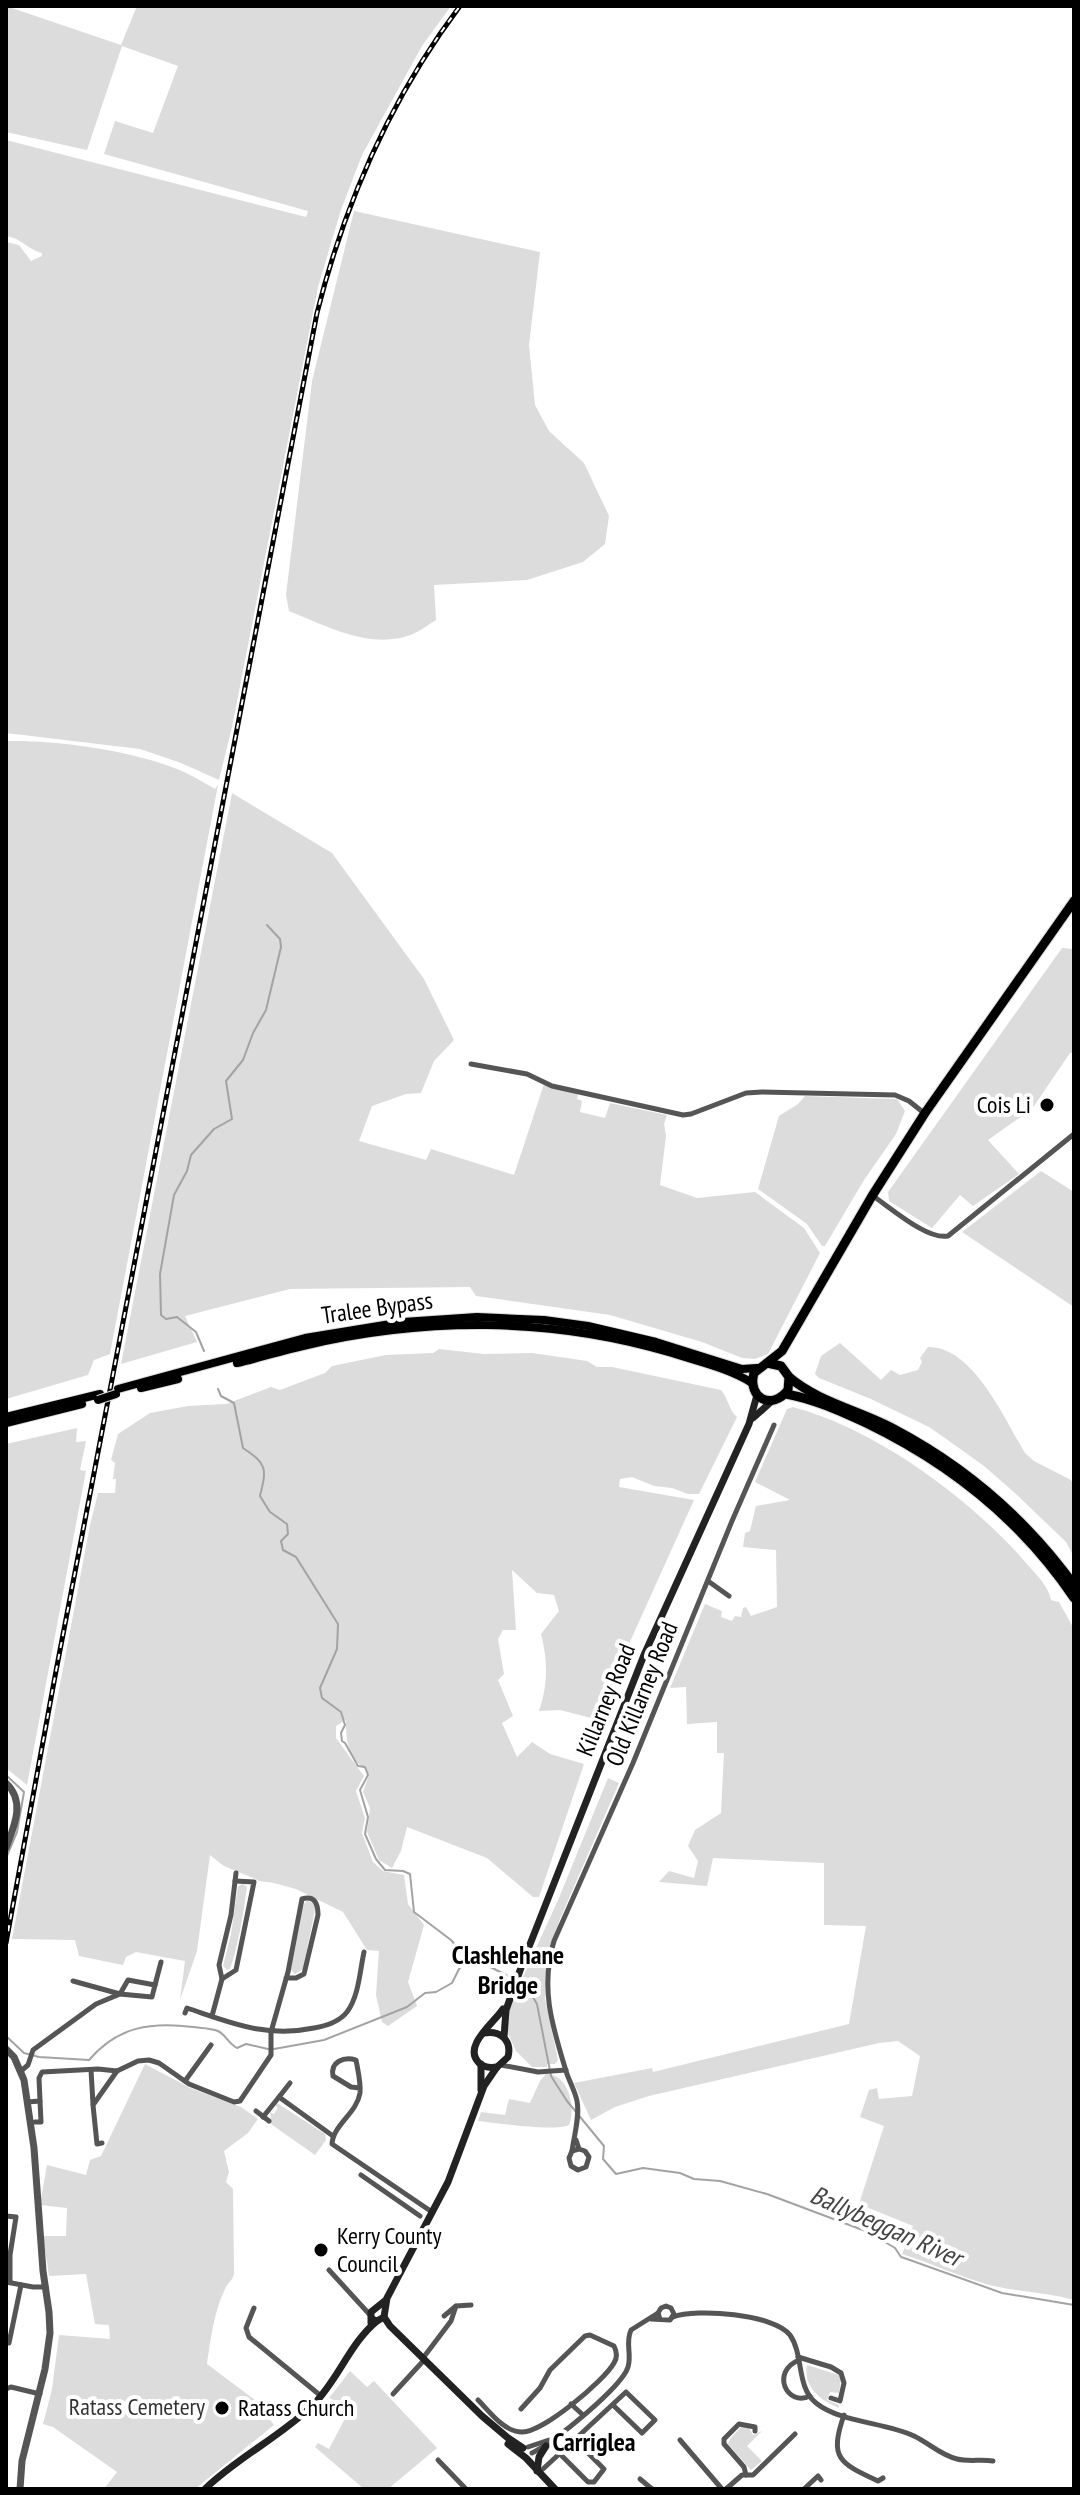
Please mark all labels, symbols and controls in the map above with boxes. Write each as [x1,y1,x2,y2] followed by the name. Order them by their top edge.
[977,1089,1031,1120] place label: Cois Li
[1038,1096,1056,1114] marker: Cois Li
[319,1284,434,1331] street label: Tralee Bypass
[600,1617,684,1771] street label: Old Killarney Road
[570,1639,642,1761] street label: Killarney Road
[452,1938,564,2001] district label: Clashlehane Bridge
[805,2177,971,2275] water label: Ballybeggan River
[337,2220,442,2279] place label: Kerry County Council
[312,2241,330,2259] marker: Kerry County Council
[69,2391,205,2422] park label: Ratass Cemetery
[238,2392,354,2423] place label: Ratass Church
[213,2399,231,2417] marker: Ratass Church
[552,2425,636,2458] district label: Carriglea

